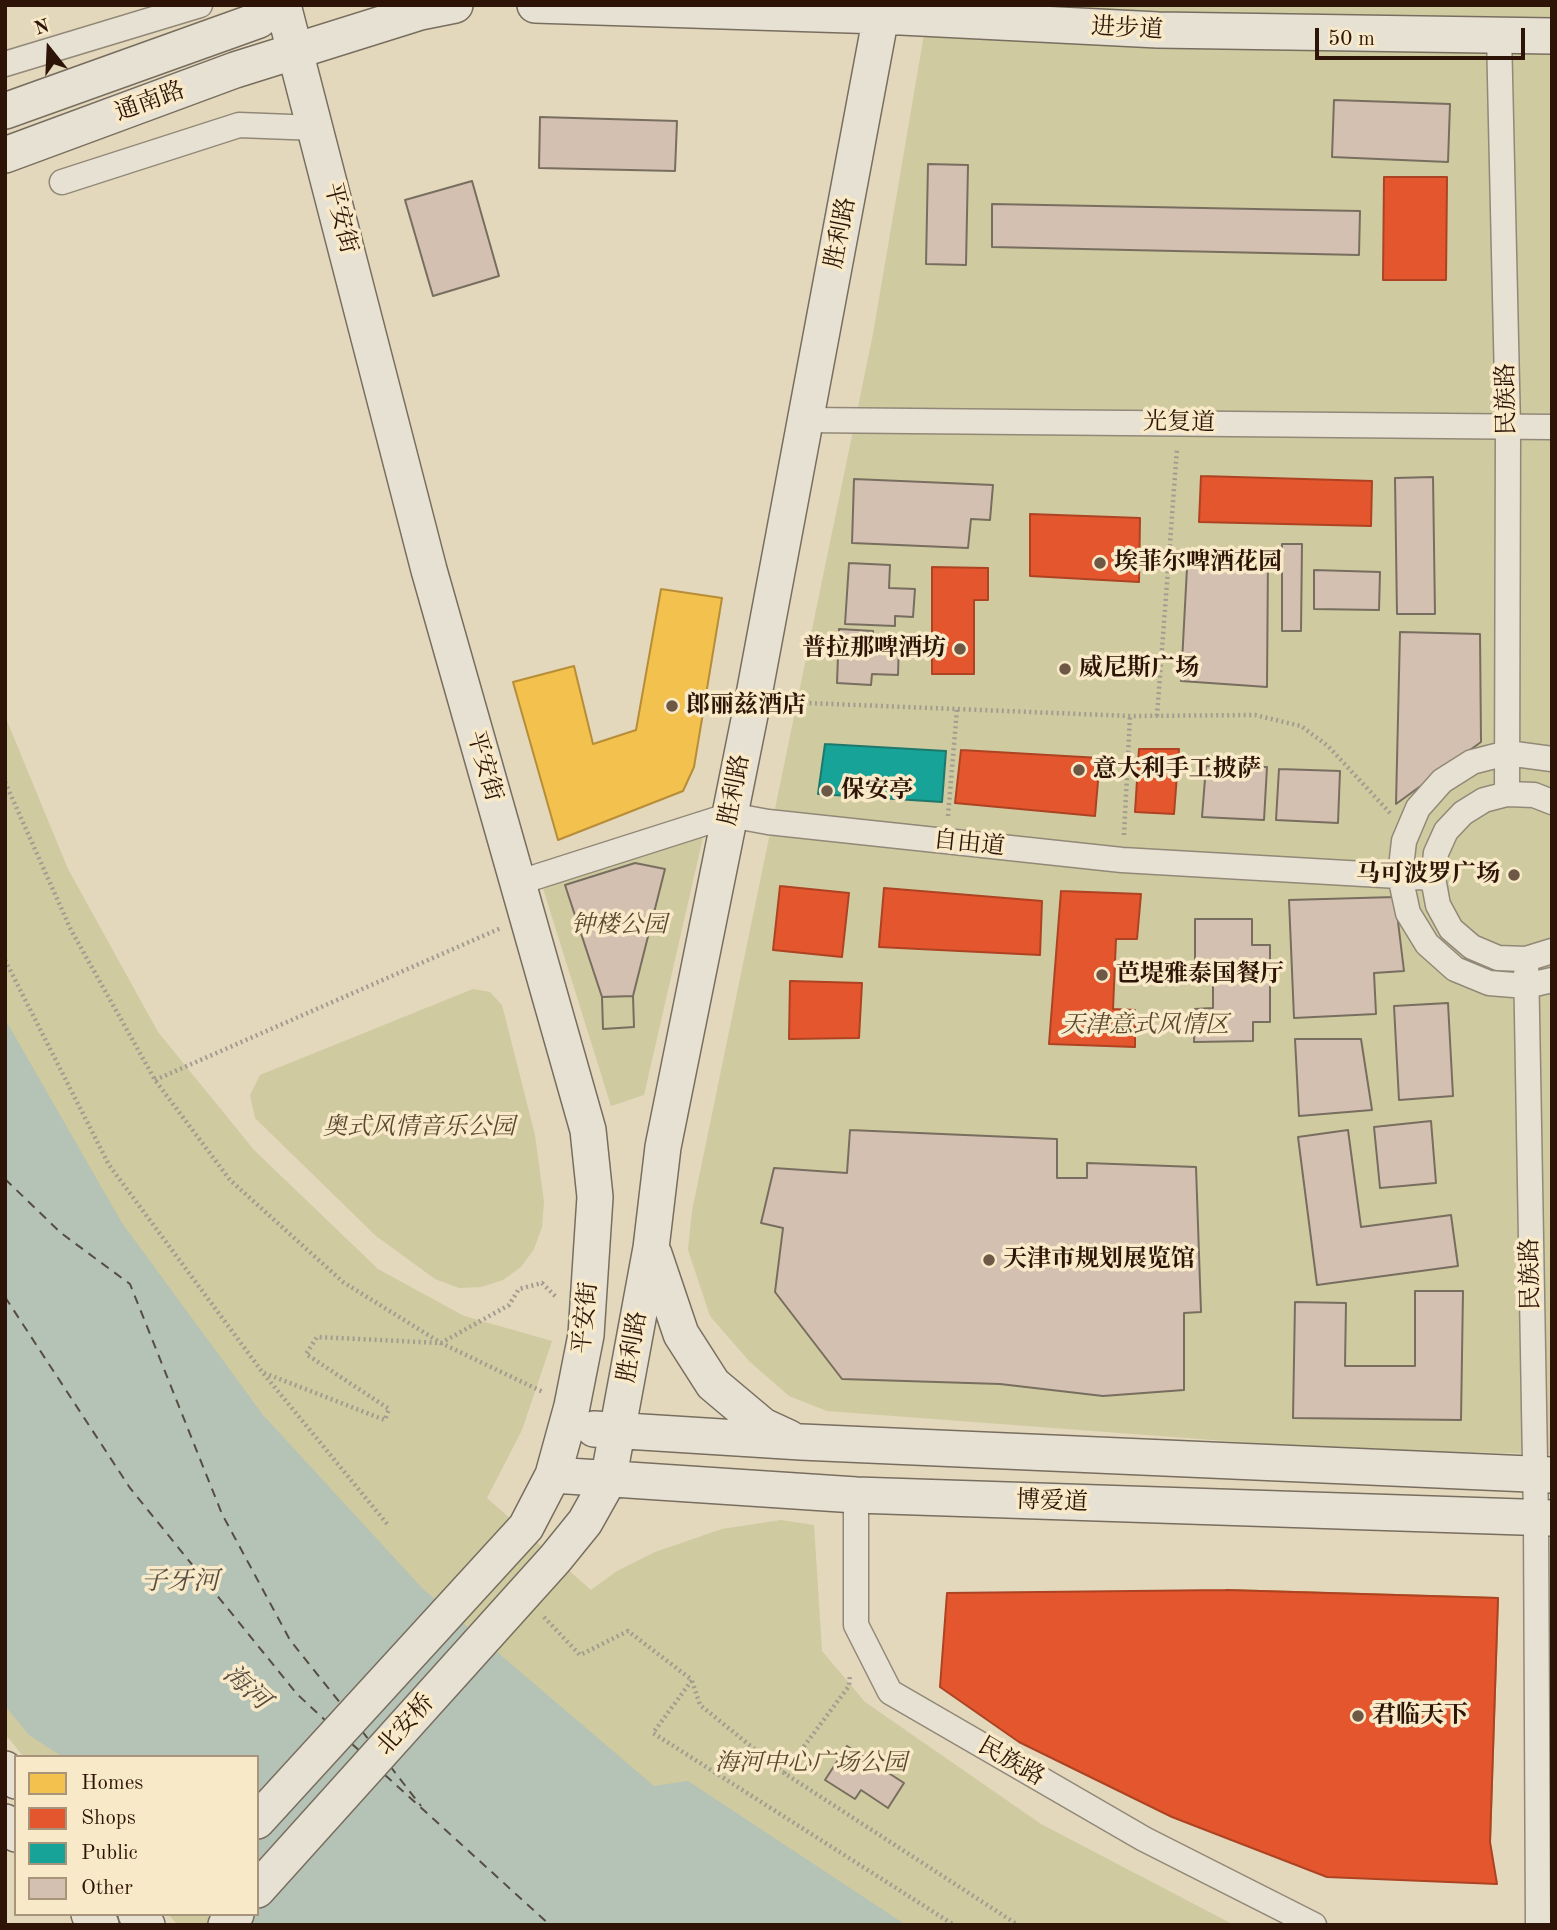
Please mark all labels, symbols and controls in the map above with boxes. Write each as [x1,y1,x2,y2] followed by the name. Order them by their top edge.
[1090,13,1164,45] street label: 进步道
[14,14,84,84] north arrow
[1319,14,1529,58] scale bar
[33,17,52,40] text: N
[1328,29,1375,50] text: 50 m
[111,76,189,128] street label: 通南路
[317,180,363,256] street label: 平安街
[820,195,862,271] street label: 胜利路
[1492,363,1522,435] street label: 民族路
[1143,408,1215,438] street label: 光复道
[1114,549,1282,577] place label: 埃菲尔啤酒花园
[1092,555,1108,571] marker: 埃菲尔啤酒花园
[802,635,946,663] place label: 普拉那啤酒坊
[952,641,968,657] marker: 普拉那啤酒坊
[1079,655,1199,683] place label: 威尼斯广场
[1057,661,1073,677] marker: 威尼斯广场
[686,692,806,720] place label: 郎丽兹酒店
[664,698,680,714] marker: 郎丽兹酒店
[460,727,508,805] street label: 平安街
[714,752,756,828] street label: 胜利路
[1093,756,1261,784] place label: 意大利手工披萨
[1071,762,1087,778] marker: 意大利手工披萨
[841,777,913,805] place label: 保安亭
[819,783,835,799] marker: 保安亭
[932,826,1006,862] street label: 自由道
[1356,861,1500,889] place label: 马可波罗广场
[1506,867,1522,883] marker: 马可波罗广场
[571,912,667,940] park label: 钟楼公园
[1116,961,1284,989] place label: 芭堤雅泰国餐厅
[1094,967,1110,983] marker: 芭堤雅泰国餐厅
[1061,1012,1229,1040] park label: 天津意式风情区
[323,1114,515,1142] park label: 奥式风情音乐公园
[1516,1238,1546,1310] street label: 民族路
[1003,1246,1195,1274] place label: 天津市规划展览馆
[981,1252,997,1268] marker: 天津市规划展览馆
[568,1281,604,1355] street label: 平安街
[613,1309,653,1385] street label: 胜利路
[1016,1486,1088,1518] street label: 博爱道
[141,1566,219,1598] water label: 子牙河
[216,1659,276,1717] water label: 海河
[371,1689,441,1761] street label: 北安桥
[1372,1702,1468,1730] place label: 君临天下
[1350,1708,1366,1724] marker: 君临天下
[973,1732,1049,1792] street label: 民族路
[715,1750,907,1778] park label: 海河中心广场公园
[14,1755,259,1916] legend
[81,1773,143,1794] text: Homes
[81,1808,136,1829] text: Shops
[81,1843,138,1864] text: Public
[81,1878,133,1899] text: Other

